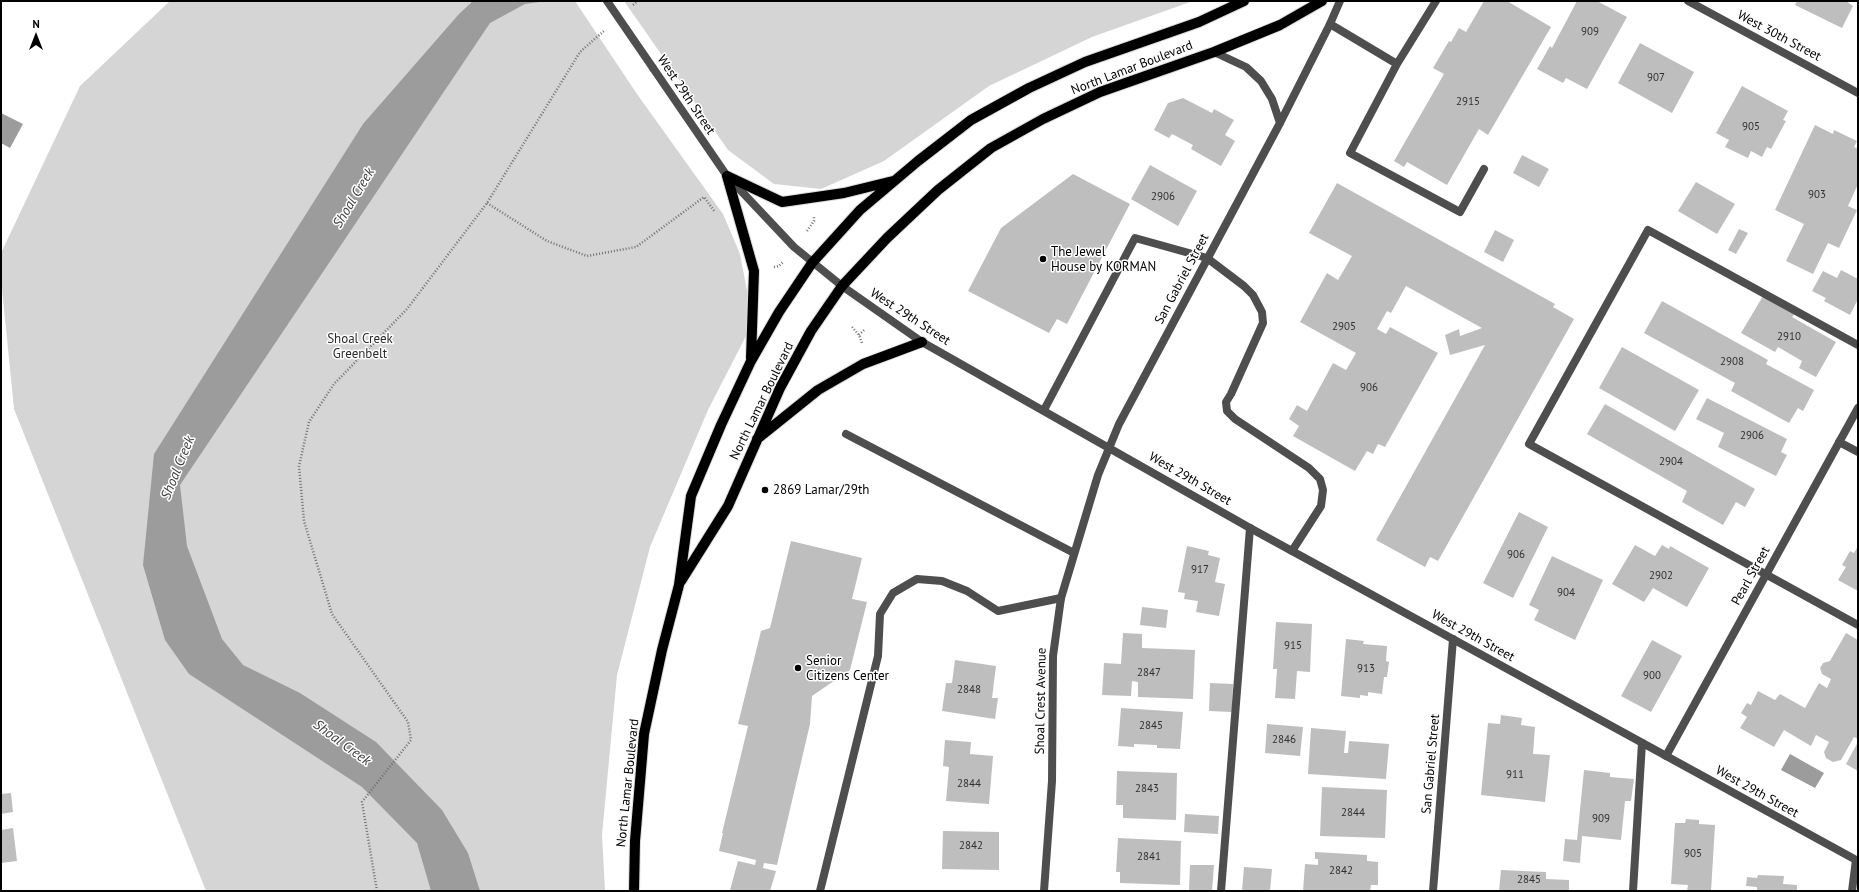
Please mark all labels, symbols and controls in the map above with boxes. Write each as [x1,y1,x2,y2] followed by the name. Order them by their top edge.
[1734,7,1824,65] street label: West 30th Street
[16,16,56,56] north arrow
[32,17,40,31] text: N
[1581,25,1599,39] house number: 909
[1069,38,1195,98] street label: North Lamar Boulevard
[654,52,718,138] street label: West 29th Street
[1647,71,1665,85] house number: 907
[1456,95,1480,109] house number: 2915
[1742,120,1760,134] house number: 905
[330,165,378,231] water label: Shoal Creek
[1808,188,1826,202] house number: 903
[1151,190,1175,204] house number: 2906
[1152,231,1212,327] street label: San Gabriel Street
[1051,244,1156,275] place label: The Jewel House by KORMAN
[1038,254,1048,264] marker: The Jewel House by KORMAN
[867,285,953,349] street label: West 29th Street
[1332,320,1356,334] house number: 2905
[1777,330,1801,344] house number: 2910
[327,331,393,362] park label: Shoal Creek Greenbelt
[727,340,797,462] street label: North Lamar Boulevard
[1720,355,1744,369] house number: 2908
[1360,381,1378,395] house number: 906
[1740,429,1764,443] house number: 2906
[158,434,198,502] water label: Shoal Creek
[1146,449,1234,509] street label: West 29th Street
[1659,455,1683,469] house number: 2904
[773,482,869,498] place label: 2869 Lamar/29th
[760,485,770,495] marker: 2869 Lamar/29th
[1728,544,1774,608] street label: Pearl Street
[1507,548,1525,562] house number: 906
[1191,563,1209,577] house number: 917
[1649,569,1673,583] house number: 2902
[1557,586,1575,600] house number: 904
[1429,607,1517,665] street label: West 29th Street
[1284,639,1302,653] house number: 915
[1032,647,1050,755] street label: Shoal Crest Avenue
[806,653,889,684] place label: Senior Citizens Center
[1357,662,1375,676] house number: 913
[793,663,803,673] marker: Senior Citizens Center
[1137,666,1161,680] house number: 2847
[1643,669,1661,683] house number: 900
[957,683,981,697] house number: 2848
[1419,713,1443,815] street label: San Gabriel Street
[310,717,374,769] water label: Shoal Creek
[613,718,643,848] street label: North Lamar Boulevard
[1139,719,1163,733] house number: 2845
[1272,733,1296,747] house number: 2846
[1713,763,1801,821] street label: West 29th Street
[1506,768,1524,782] house number: 911
[957,777,981,791] house number: 2844
[1135,782,1159,796] house number: 2843
[1341,806,1365,820] house number: 2844
[1592,812,1610,826] house number: 909
[959,839,983,853] house number: 2842
[1684,847,1702,861] house number: 905
[1137,850,1161,864] house number: 2841
[1329,864,1353,878] house number: 2842
[1517,873,1541,887] house number: 2845

